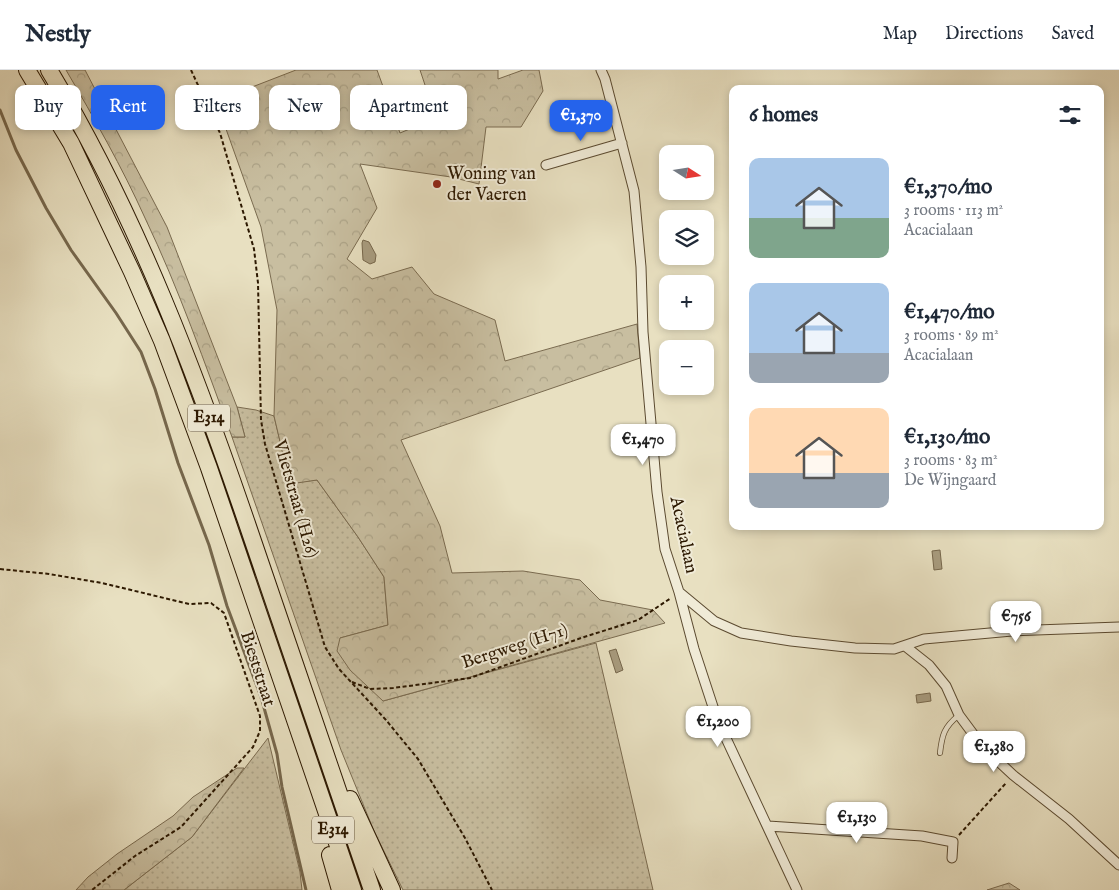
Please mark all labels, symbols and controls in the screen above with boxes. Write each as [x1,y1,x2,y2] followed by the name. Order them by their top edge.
[25,19,91,50] text: Nestly
[883,23,917,46] text: Map
[945,23,1023,46] text: Directions
[1051,23,1094,46] text: Saved
[15,85,81,130] chip: Buy
[91,85,165,130] chip: Rent
[175,85,259,130] chip: Filters
[269,85,340,130] chip: New
[350,85,467,130] chip: Apartment
[540,100,622,142] pin: €1,370
[1056,101,1084,129] icon: filters
[749,102,818,129] text: 6 homes
[561,106,601,126] text: €1,370
[659,145,714,200] north arrow
[659,145,714,395] map controls
[447,163,536,207] place label: Woning van der Vaeren
[904,174,992,201] text: €1,370/mo
[431,178,443,190] marker: Woning van der Vaeren
[789,178,849,238] icon: home
[904,201,1003,221] text: 3 rooms · 113 m²
[659,210,714,265] button: layers
[904,221,973,241] text: Acacialaan
[659,275,714,330] button: +
[904,299,995,326] text: €1,470/mo
[789,303,849,363] icon: home
[904,326,999,346] text: 3 rooms · 89 m²
[659,340,714,395] button: −
[904,346,973,366] text: Acacialaan
[188,404,230,432] road number: E314
[602,424,684,466] pin: €1,470
[904,424,990,451] text: €1,130/mo
[789,428,849,488] icon: home
[622,430,664,450] text: €1,470
[267,436,323,561] street label: Vlietstraat (H26)
[904,451,998,471] text: 3 rooms · 83 m²
[904,471,996,491] text: De Wijngaard
[663,493,702,576] street label: Acacialaan
[986,600,1046,643] pin: €756
[1001,607,1031,627] text: €756
[459,619,571,675] street label: Bergweg (H71)
[234,628,280,710] street label: Bieststraat
[677,706,759,748] pin: €1,200
[697,712,739,732] text: €1,200
[953,730,1035,773] pin: €1,380
[974,737,1014,757] text: €1,380
[816,802,898,844] pin: €1,130
[837,808,877,828] text: €1,130
[312,816,354,844] road number: E314

